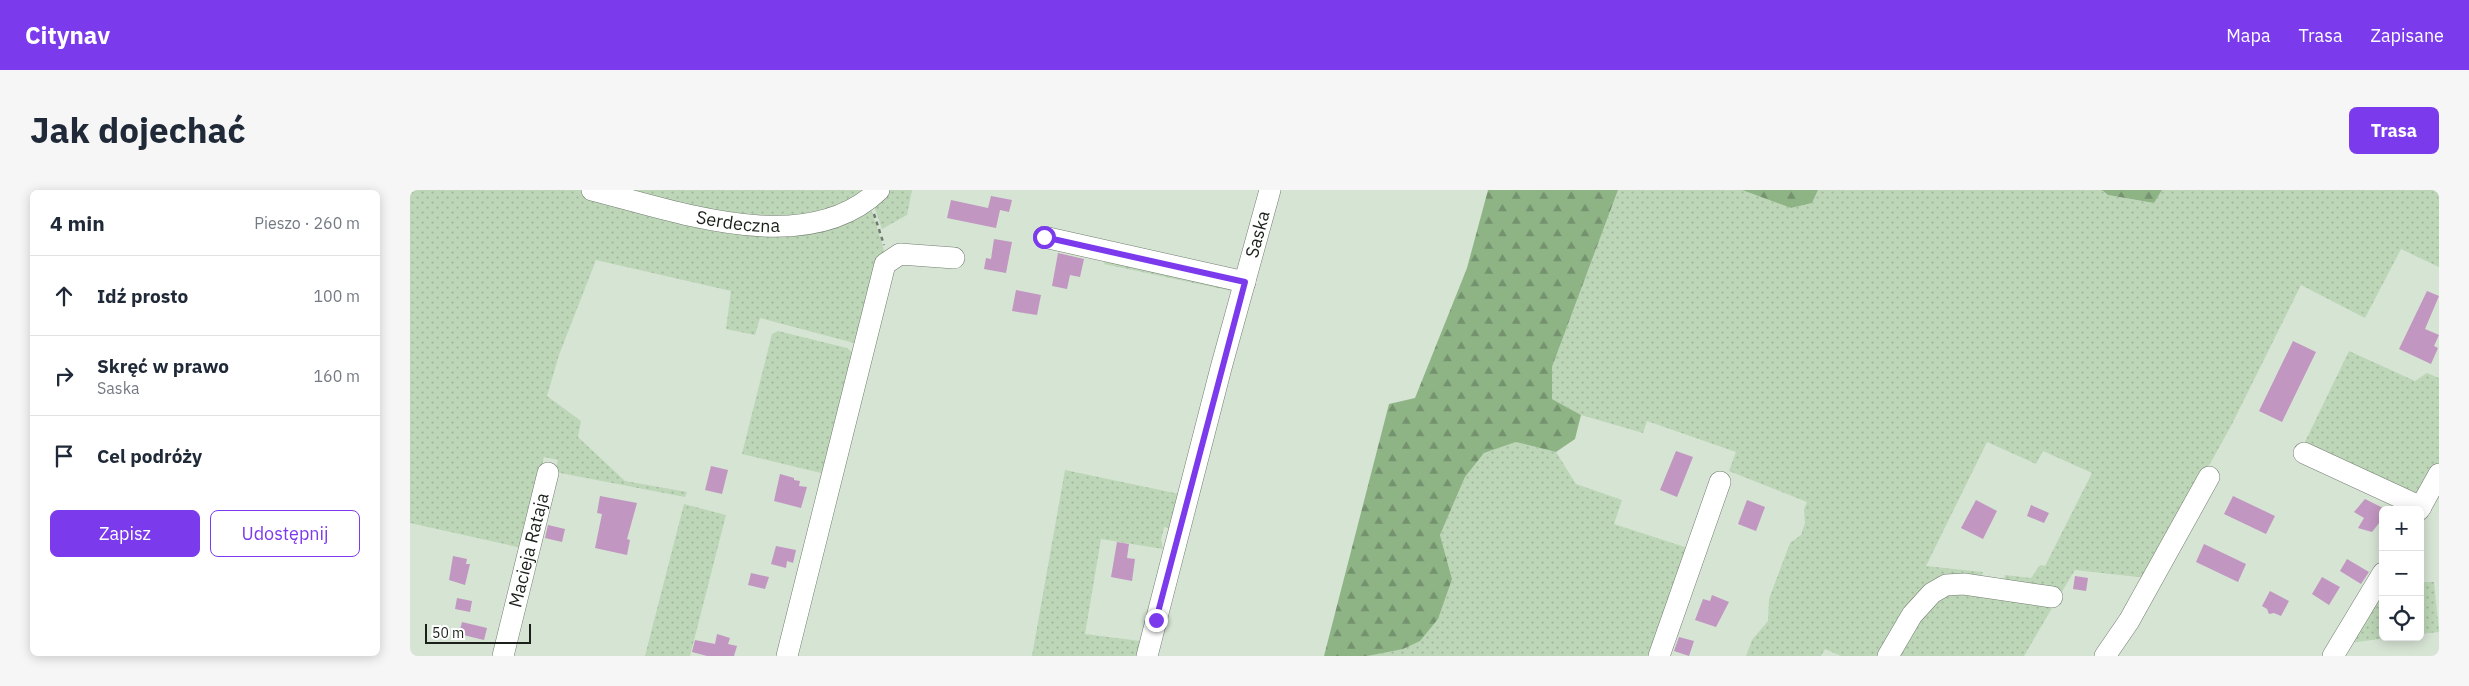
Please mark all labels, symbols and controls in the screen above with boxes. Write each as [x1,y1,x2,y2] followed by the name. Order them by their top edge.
[25,19,110,51] text: Citynav
[2226,24,2271,47] text: Mapa
[2299,24,2343,47] text: Trasa
[2371,24,2444,47] text: Zapisane
[30,107,246,153] text: Jak dojechać
[2349,107,2439,154] button: Trasa
[694,205,781,237] street label: Serdeczna
[1240,208,1275,260] street label: Saska
[50,209,105,237] text: 4 min
[254,213,360,233] text: Pieszo · 260 m
[1033,226,1056,249] route start
[50,282,78,310] icon: ahead
[97,284,188,308] text: Idź prosto
[313,286,360,306] text: 100 m
[97,354,229,378] text: Skręć w prawo
[50,362,78,390] icon: right
[313,366,360,386] text: 160 m
[97,378,140,398] text: Saska
[50,442,78,470] icon: arrive
[97,444,202,468] text: Cel podróży
[503,490,554,610] street label: Macieja Rataja
[2379,506,2424,641] map controls
[2379,506,2424,551] button: +
[50,510,200,557] button: Zapisz
[210,510,360,557] button: Udostępnij
[2379,551,2424,596] button: −
[2379,596,2424,641] button: locate
[1145,609,1168,632] route end
[425,621,531,644] scale bar
[432,624,464,642] text: 50 m

